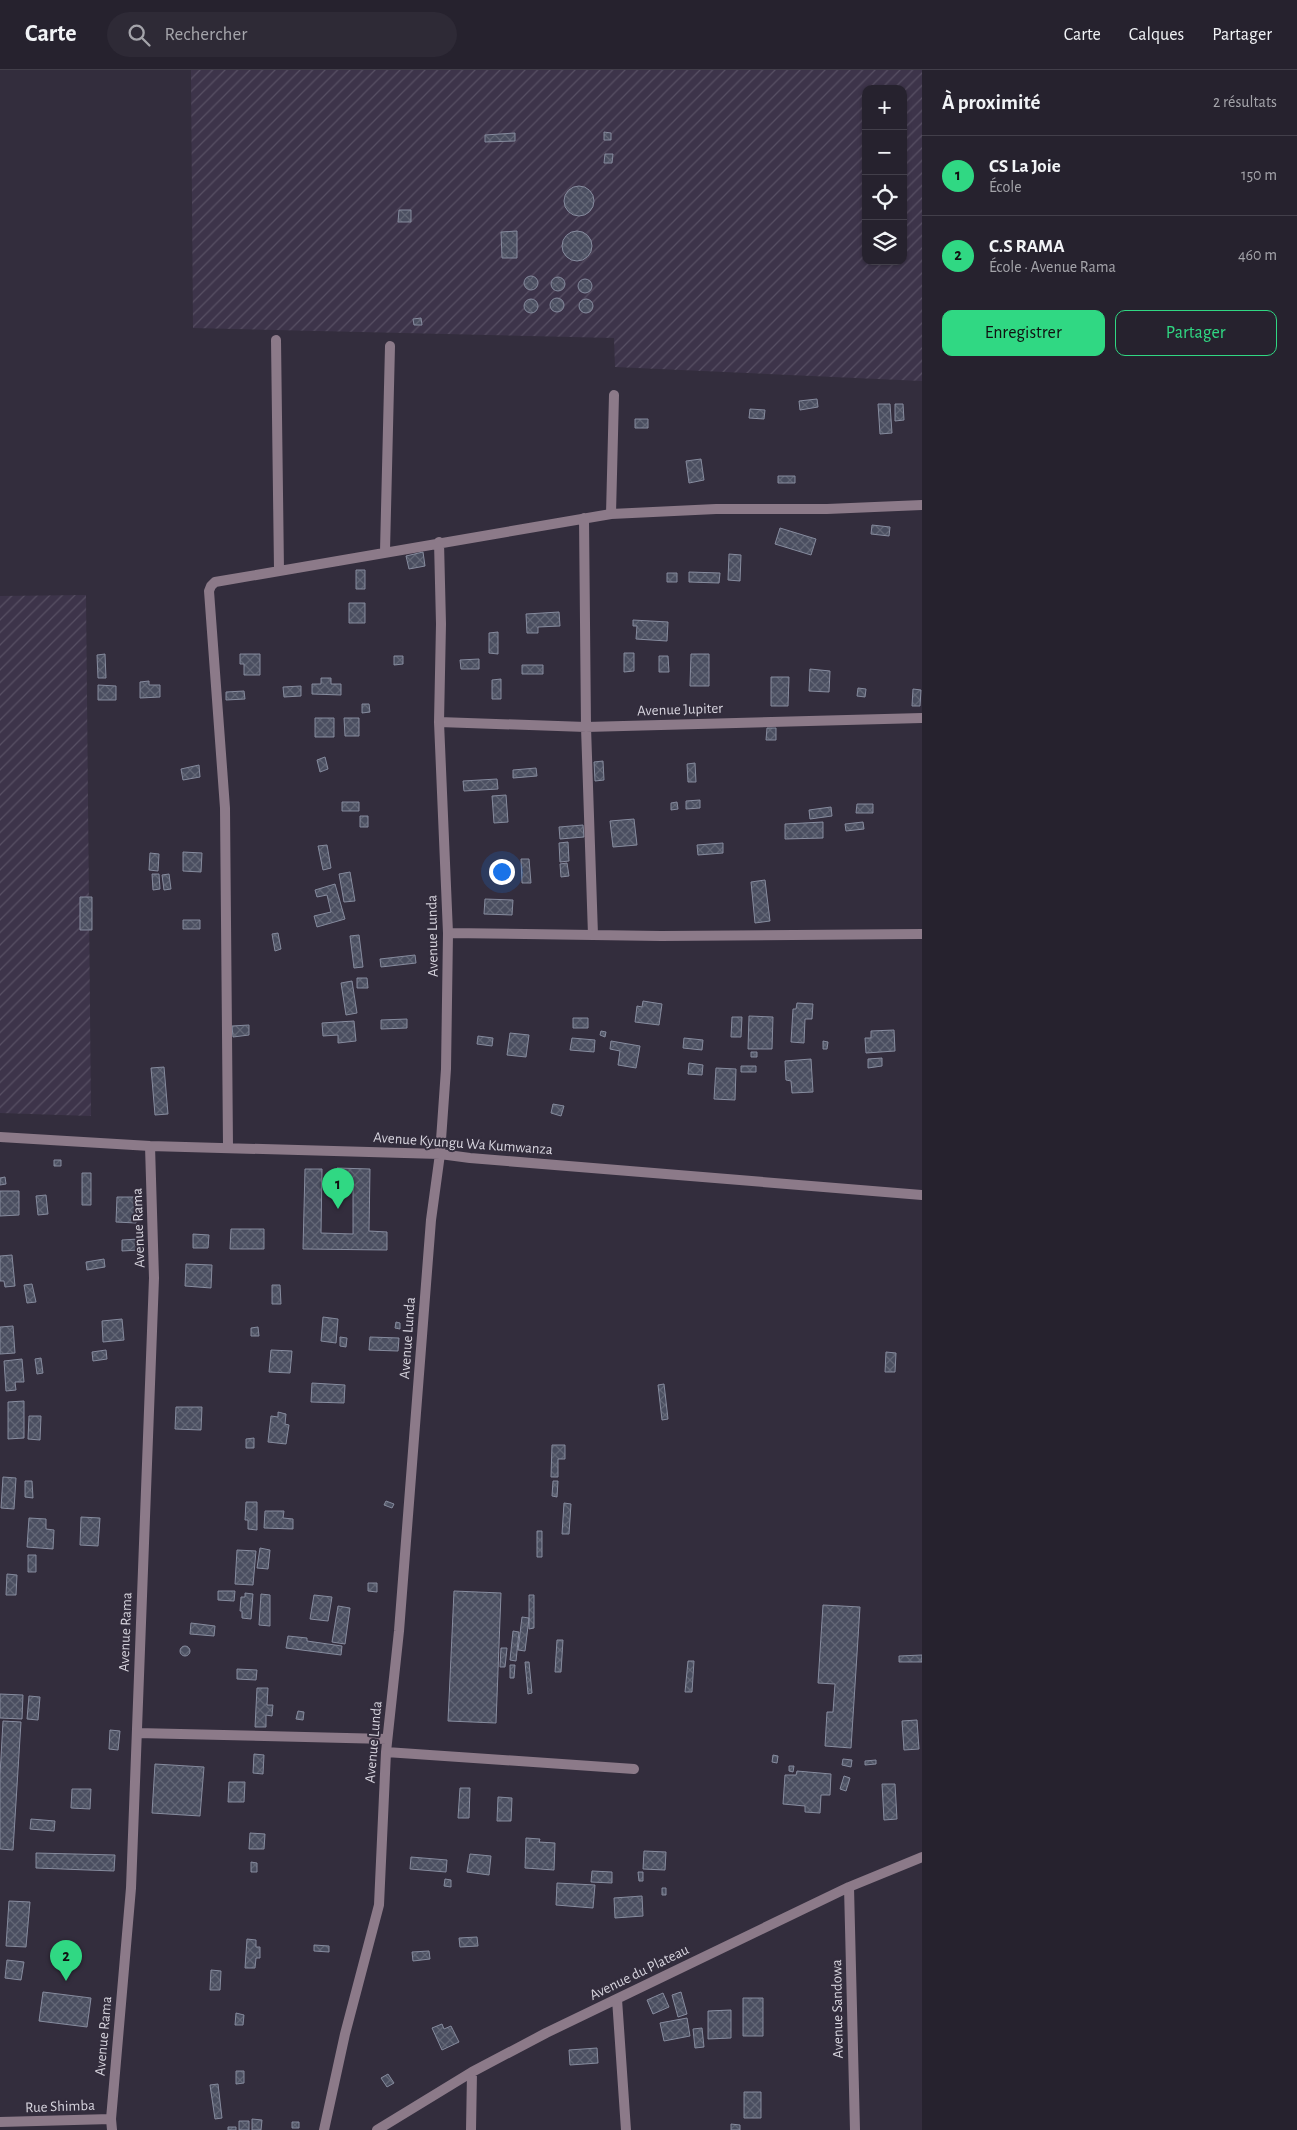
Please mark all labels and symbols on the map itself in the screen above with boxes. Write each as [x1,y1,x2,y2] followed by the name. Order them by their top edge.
[637,700,723,718] street label: Avenue Jupiter
[489,859,515,885] your location
[424,895,441,977] street label: Avenue Lunda
[373,1130,553,1157] street label: Avenue Kyungu Wa Kumwanza
[322,1168,354,1209] pin: 1
[130,1188,147,1268] street label: Avenue Rama
[397,1296,418,1380] street label: Avenue Lunda
[117,1592,134,1672] street label: Avenue Rama
[362,1700,385,1784] street label: Avenue Lunda
[50,1940,82,1981] pin: 2
[587,1942,692,2003] street label: Avenue du Plateau
[829,1959,846,2059] street label: Avenue Sandowa
[93,1996,114,2077] street label: Avenue Rama
[25,2098,95,2115] street label: Rue Shimba

